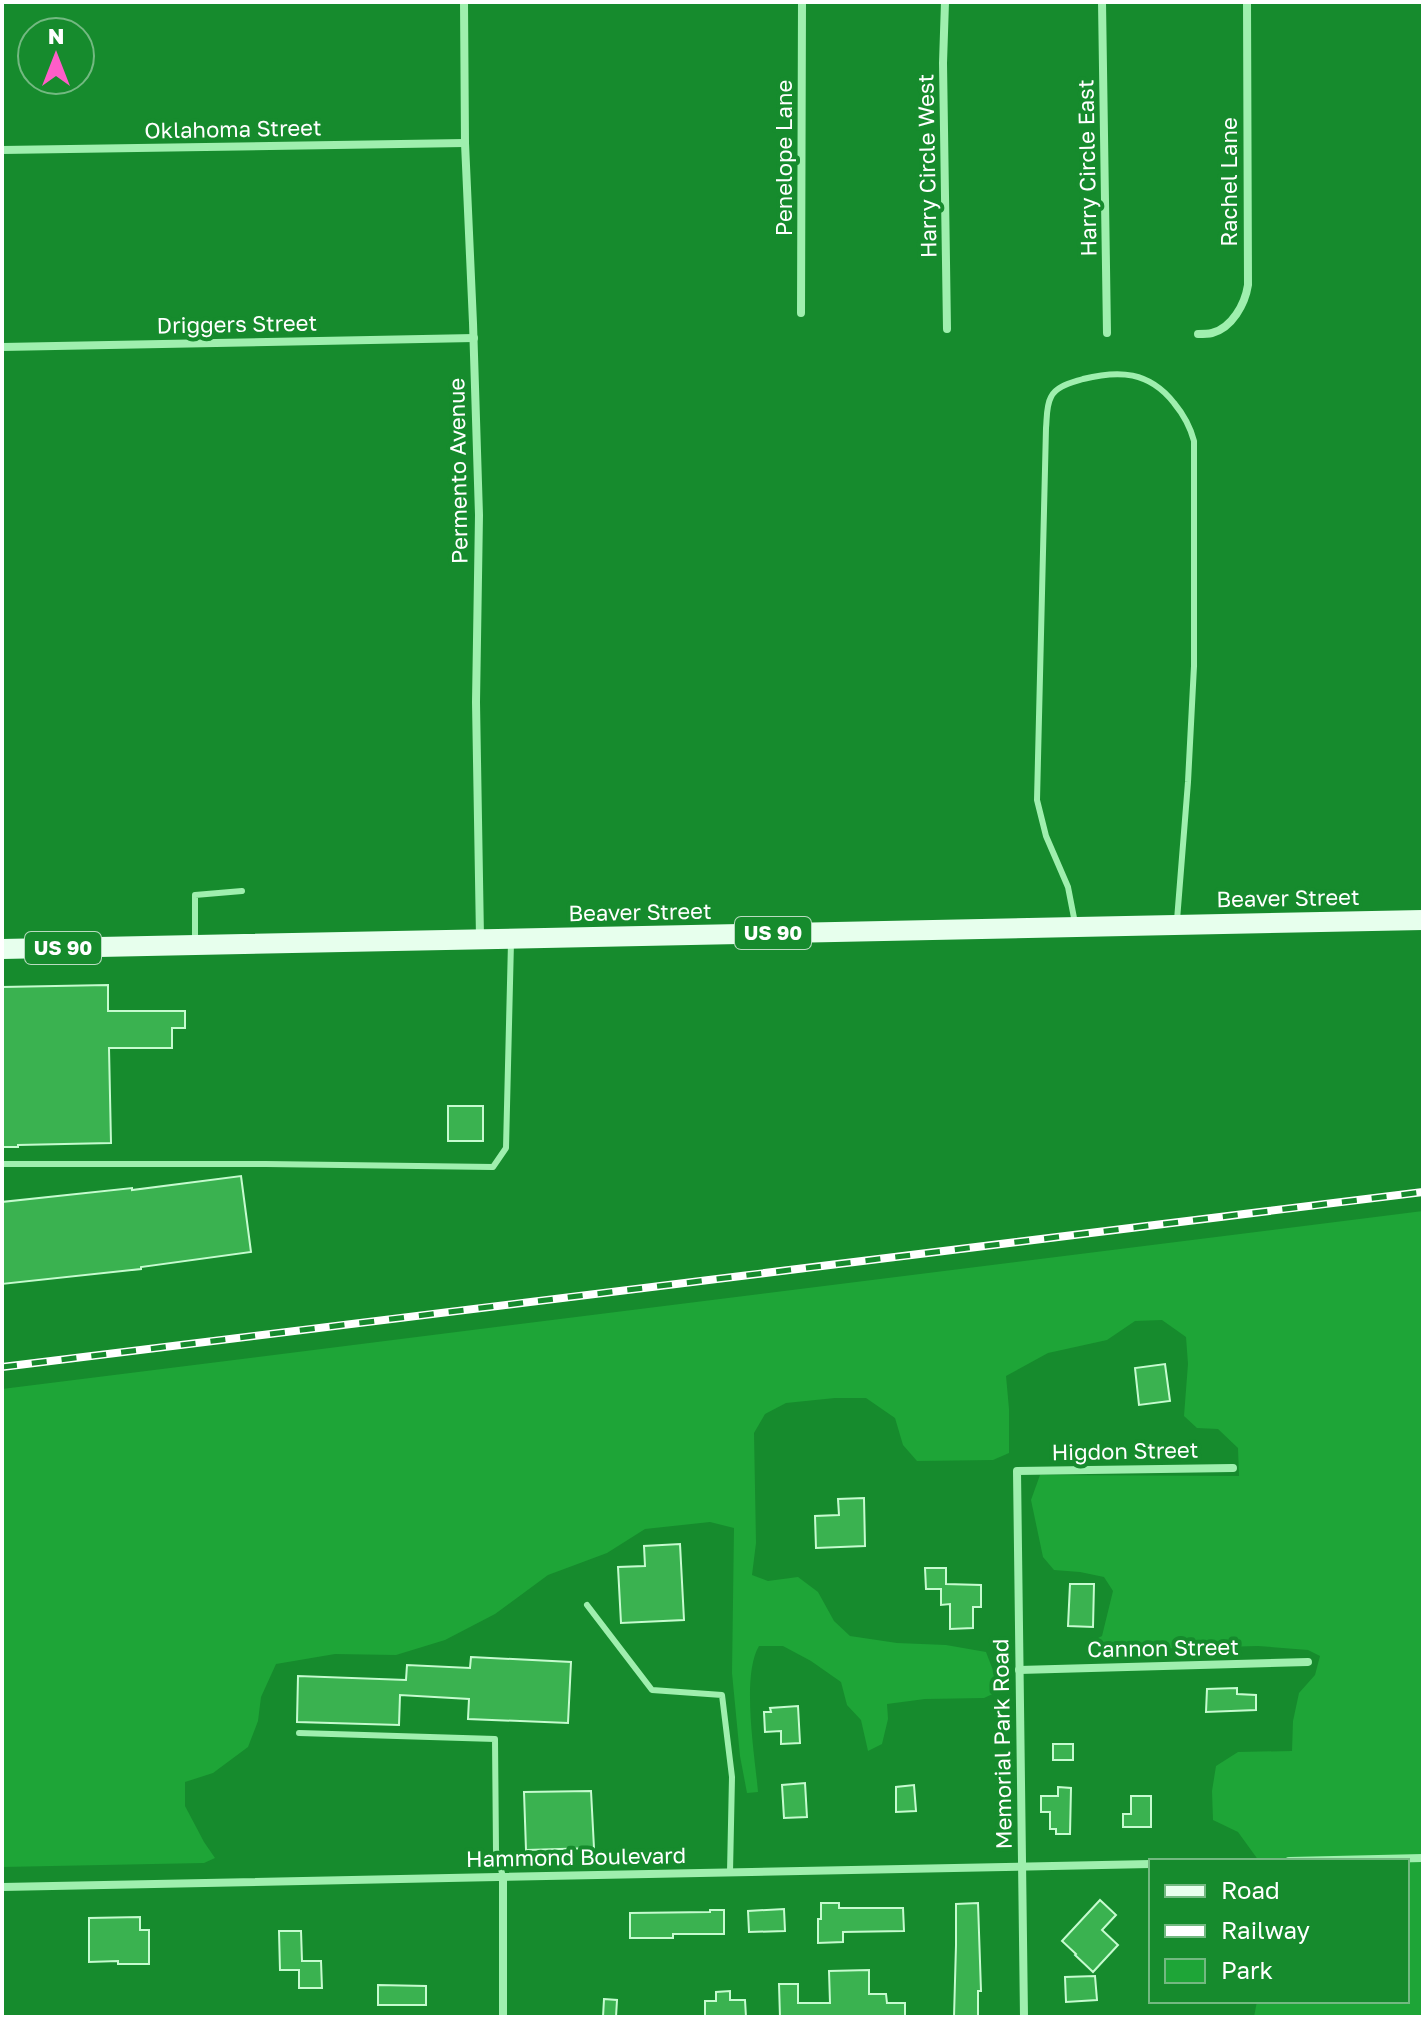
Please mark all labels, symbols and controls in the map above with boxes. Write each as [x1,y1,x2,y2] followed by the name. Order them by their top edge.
[16,16,96,96] north arrow
[48,22,64,49] text: N
[911,74,942,259] street label: Harry Circle West
[1071,79,1102,257] street label: Harry Circle East
[770,80,797,236] street label: Penelope Lane
[144,113,322,144] street label: Oklahoma Street
[1215,117,1242,247] street label: Rachel Lane
[156,309,317,338] street label: Driggers Street
[442,378,473,564] street label: Permento Avenue
[1216,883,1360,912] street label: Beaver Street
[568,897,712,926] street label: Beaver Street
[735,917,811,949] road number: US 90
[25,932,101,964] road number: US 90
[1051,1436,1199,1465] street label: Higdon Street
[1087,1633,1239,1662] street label: Cannon Street
[986,1638,1017,1850] street label: Memorial Park Road
[466,1841,686,1872] street label: Hammond Boulevard
[1149,1859,1409,2003] legend
[1221,1875,1280,1904] text: Road
[1221,1915,1310,1944] text: Railway
[1221,1955,1273,1984] text: Park

